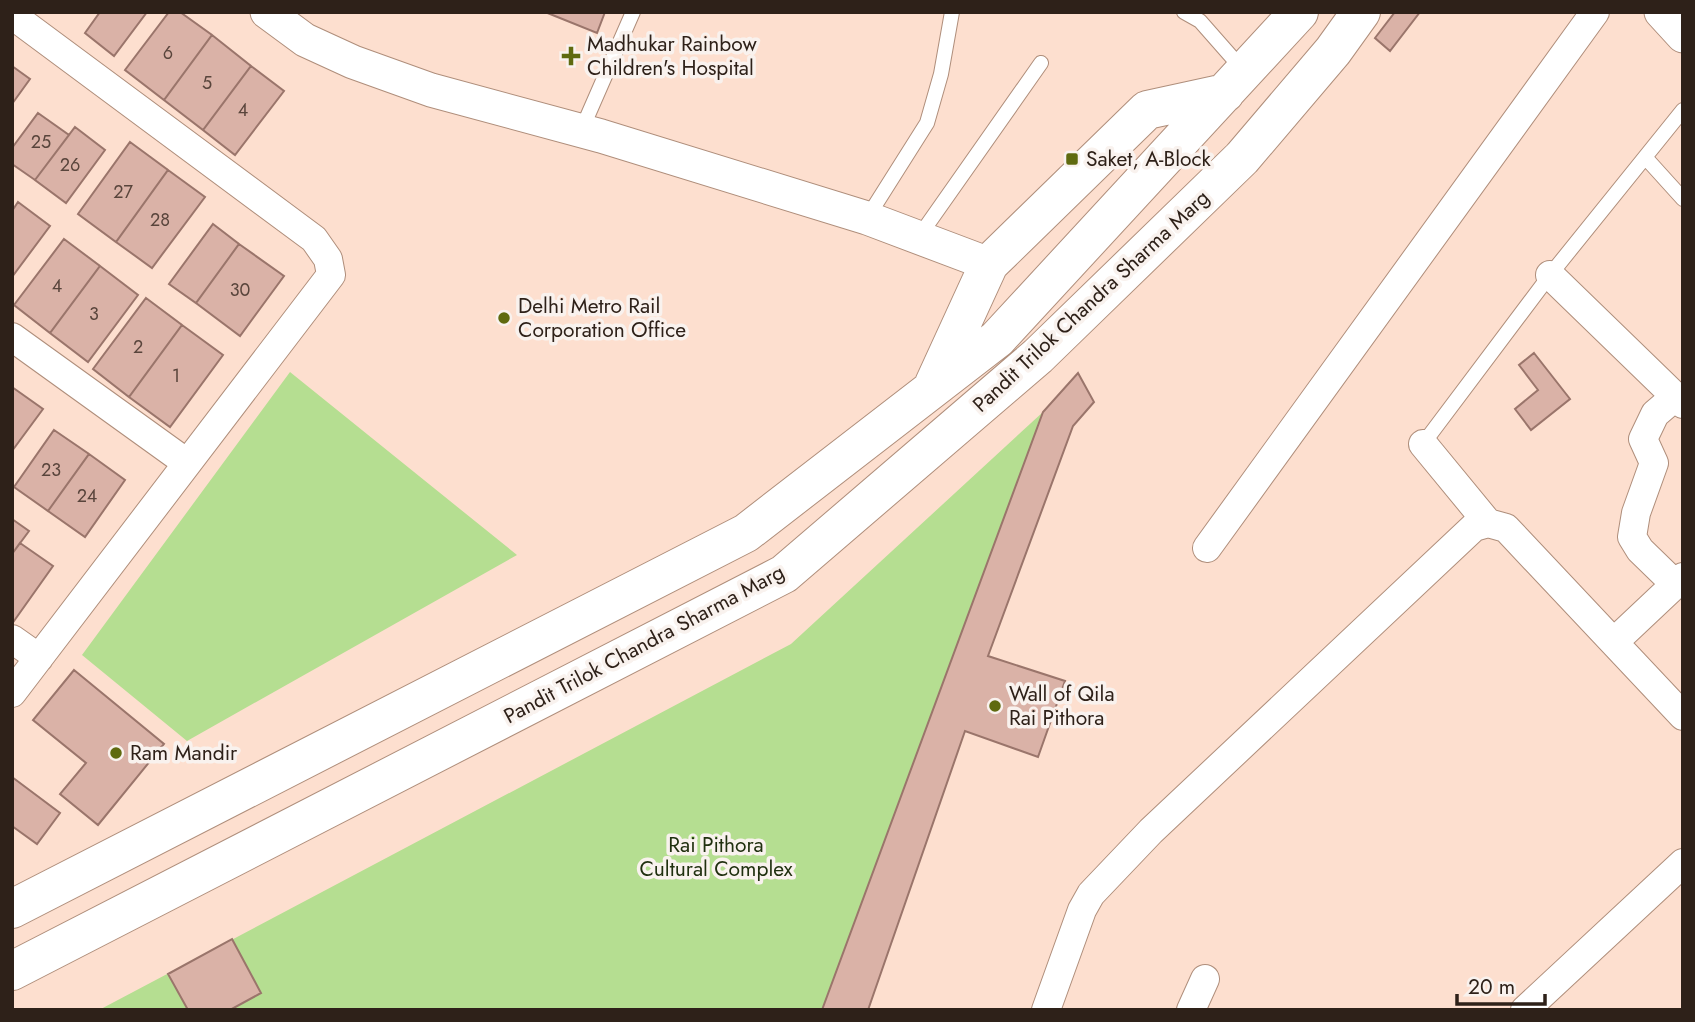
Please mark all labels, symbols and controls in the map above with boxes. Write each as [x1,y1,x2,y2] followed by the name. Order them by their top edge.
[587,29,757,83] place label: Madhukar Rainbow Children's Hospital
[163,40,173,66] house number: 6
[561,46,581,66] marker: Madhukar Rainbow Children's Hospital
[202,70,212,96] house number: 5
[238,97,248,123] house number: 4
[31,129,51,155] house number: 25
[1086,144,1211,174] place label: Saket, A-Block
[1064,151,1080,167] marker: Saket, A-Block
[60,152,80,178] house number: 26
[113,179,133,205] house number: 27
[966,183,1216,419] street label: Pandit Trilok Chandra Sharma Marg
[150,207,170,233] house number: 28
[52,273,62,299] house number: 4
[230,277,251,303] house number: 30
[518,291,686,345] place label: Delhi Metro Rail Corporation Office
[89,301,99,327] house number: 3
[496,310,512,326] marker: Delhi Metro Rail Corporation Office
[133,334,143,360] house number: 2
[172,363,180,389] house number: 1
[41,457,61,483] house number: 23
[77,483,97,509] house number: 24
[498,557,790,731] street label: Pandit Trilok Chandra Sharma Marg
[1009,679,1115,733] place label: Wall of Qila Rai Pithora
[987,698,1003,714] marker: Wall of Qila Rai Pithora
[130,738,238,768] place label: Ram Mandir
[108,745,124,761] marker: Ram Mandir
[639,830,793,884] park label: Rai Pithora Cultural Complex
[1457,962,1544,1006] scale bar
[1468,972,1515,1002] text: 20 m

